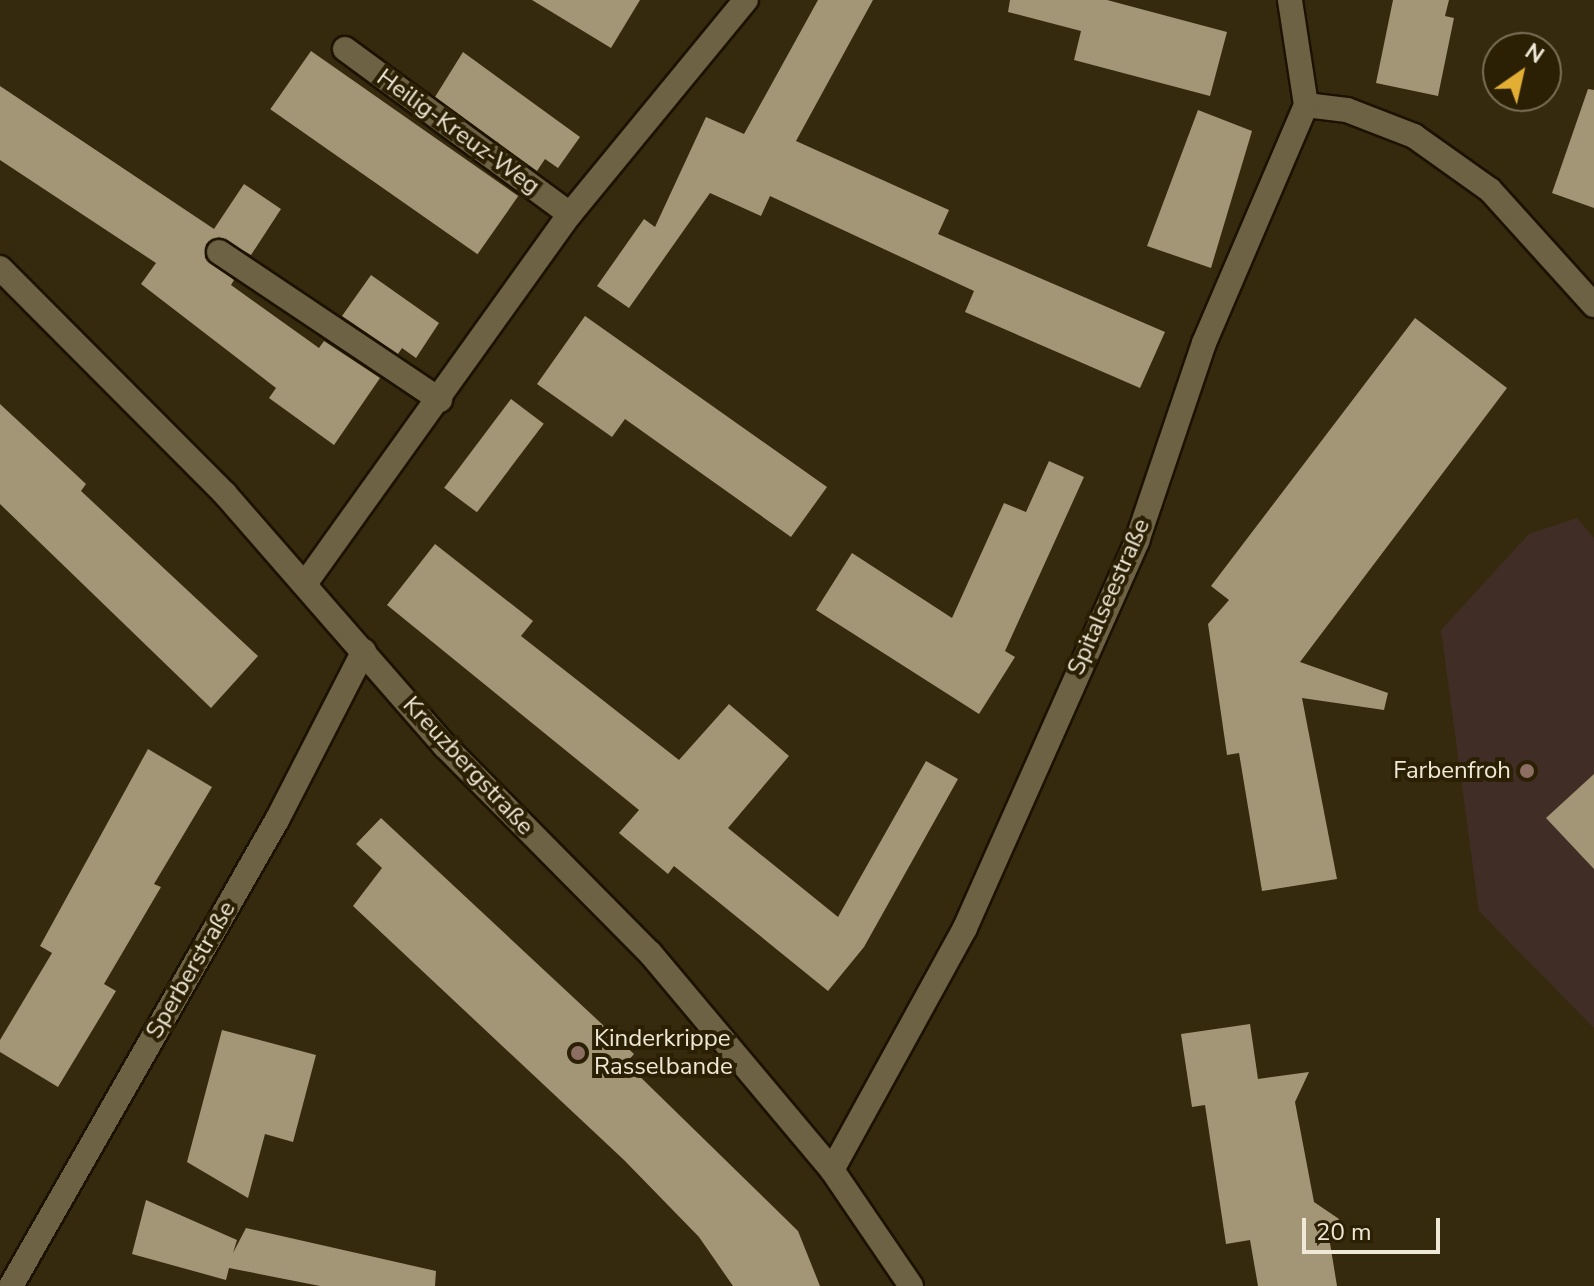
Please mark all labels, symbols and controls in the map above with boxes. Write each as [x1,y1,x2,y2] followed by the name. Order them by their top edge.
[1482,32,1562,112] north arrow
[1519,37,1550,71] text: N
[371,63,545,201] street label: Heilig-Kreuz-Weg
[1062,514,1156,680] street label: Spitalseestraße
[397,691,539,841] street label: Kreuzbergstraße
[1393,757,1511,785] place label: Farbenfroh
[1518,762,1536,780] marker: Farbenfroh
[140,896,242,1044] street label: Sperberstraße
[594,1025,733,1081] place label: Kinderkrippe Rasselbande
[569,1044,587,1062] marker: Kinderkrippe Rasselbande
[1306,1202,1444,1252] scale bar
[1316,1216,1372,1248] text: 20 m

